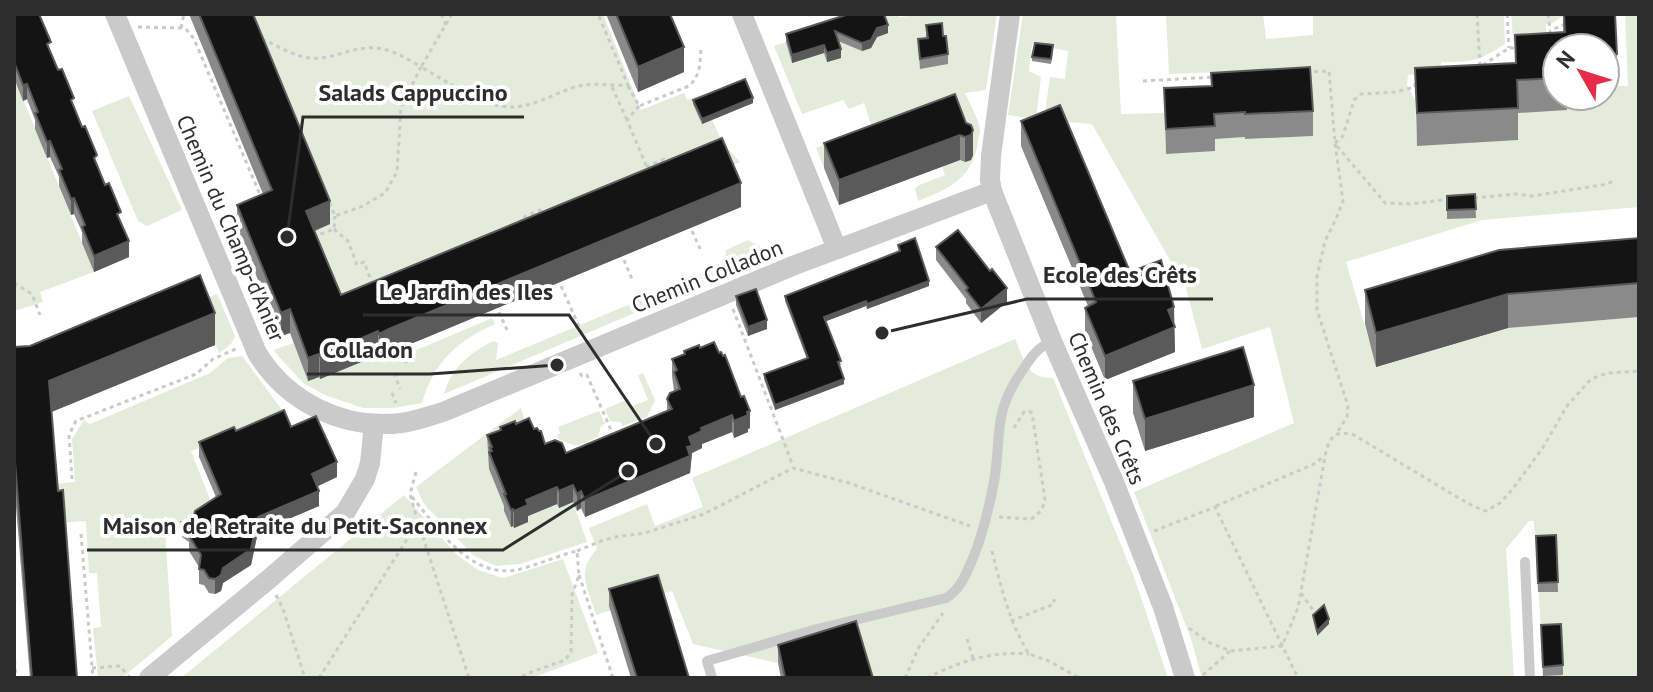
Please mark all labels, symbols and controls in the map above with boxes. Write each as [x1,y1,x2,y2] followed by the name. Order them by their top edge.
[1541,32,1621,112] north arrow
[1550,45,1581,74] text: N
[303,69,524,117] callout: Salads Cappuccino
[318,77,508,108] text: Salads Cappuccino
[171,110,292,346] street label: Chemin du Champ-d'Anier
[627,233,787,319] street label: Chemin Colladon
[1027,251,1213,299] callout: Ecole des Crêts
[1043,259,1197,290] text: Ecole des Crêts
[363,267,569,315] callout: Le Jardin des Iles
[379,276,553,307] text: Le Jardin des Iles
[307,326,430,374] callout: Colladon
[1062,327,1152,489] street label: Chemin des Crêts
[323,334,413,365] text: Colladon
[87,502,503,550] callout: Maison de Retraite du Petit-Saconnex
[103,510,488,541] text: Maison de Retraite du Petit-Saconnex

